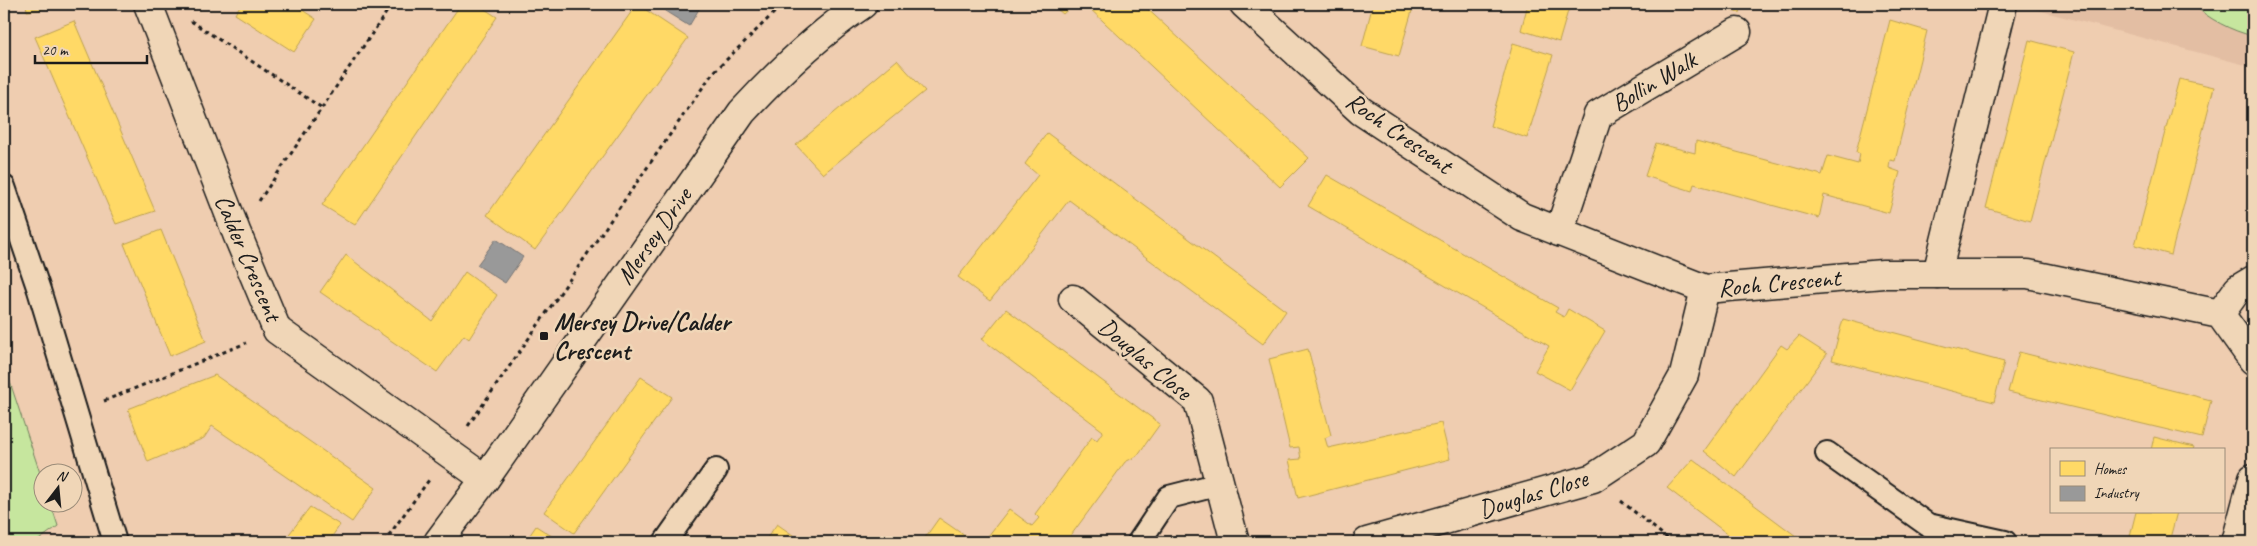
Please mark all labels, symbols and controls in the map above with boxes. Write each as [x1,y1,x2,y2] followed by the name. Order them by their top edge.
[35,32,148,64] scale bar
[42,41,69,60] text: 20 m
[1606,43,1704,120] street label: Bollin Walk
[1340,85,1461,183] street label: Roch Crescent
[609,180,700,291] street label: Mersey Drive
[207,190,290,329] street label: Calder Crescent
[1717,261,1844,304] street label: Roch Crescent
[554,306,733,367] place label: Mersey Drive/Calder Crescent
[1092,311,1200,409] street label: Douglas Close
[538,330,550,342] marker: Mersey Drive/Calder Crescent
[2050,448,2224,514] legend
[2094,460,2128,479] text: Homes
[1475,462,1593,526] street label: Douglas Close
[32,464,82,514] north arrow
[55,467,70,486] text: N
[2094,484,2141,503] text: Industry

